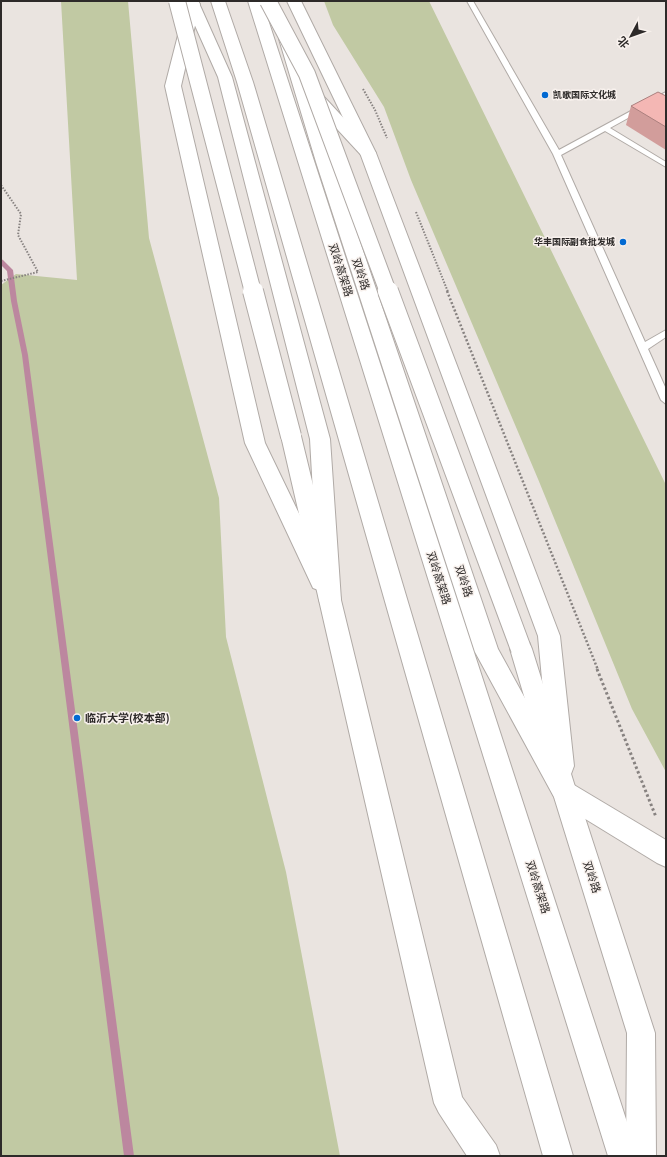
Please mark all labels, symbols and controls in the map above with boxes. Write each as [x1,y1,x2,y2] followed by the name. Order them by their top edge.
[611,16,651,56] north arrow
[615,33,633,51] text: 北
[553,89,616,102] place label: 凯歌国际文化城
[540,90,550,100] marker: 凯歌国际文化城
[534,236,615,249] place label: 华丰国际副食批发城
[618,237,628,247] marker: 华丰国际副食批发城
[325,242,356,299] street label: 双岭高架路
[348,256,373,292] street label: 双岭路
[423,550,454,607] street label: 双岭高架路
[451,563,476,599] street label: 双岭路
[85,711,170,726] place label: 临沂大学(校本部)
[72,713,82,723] marker: 临沂大学(校本部)
[522,859,553,916] street label: 双岭高架路
[579,859,604,895] street label: 双岭路

